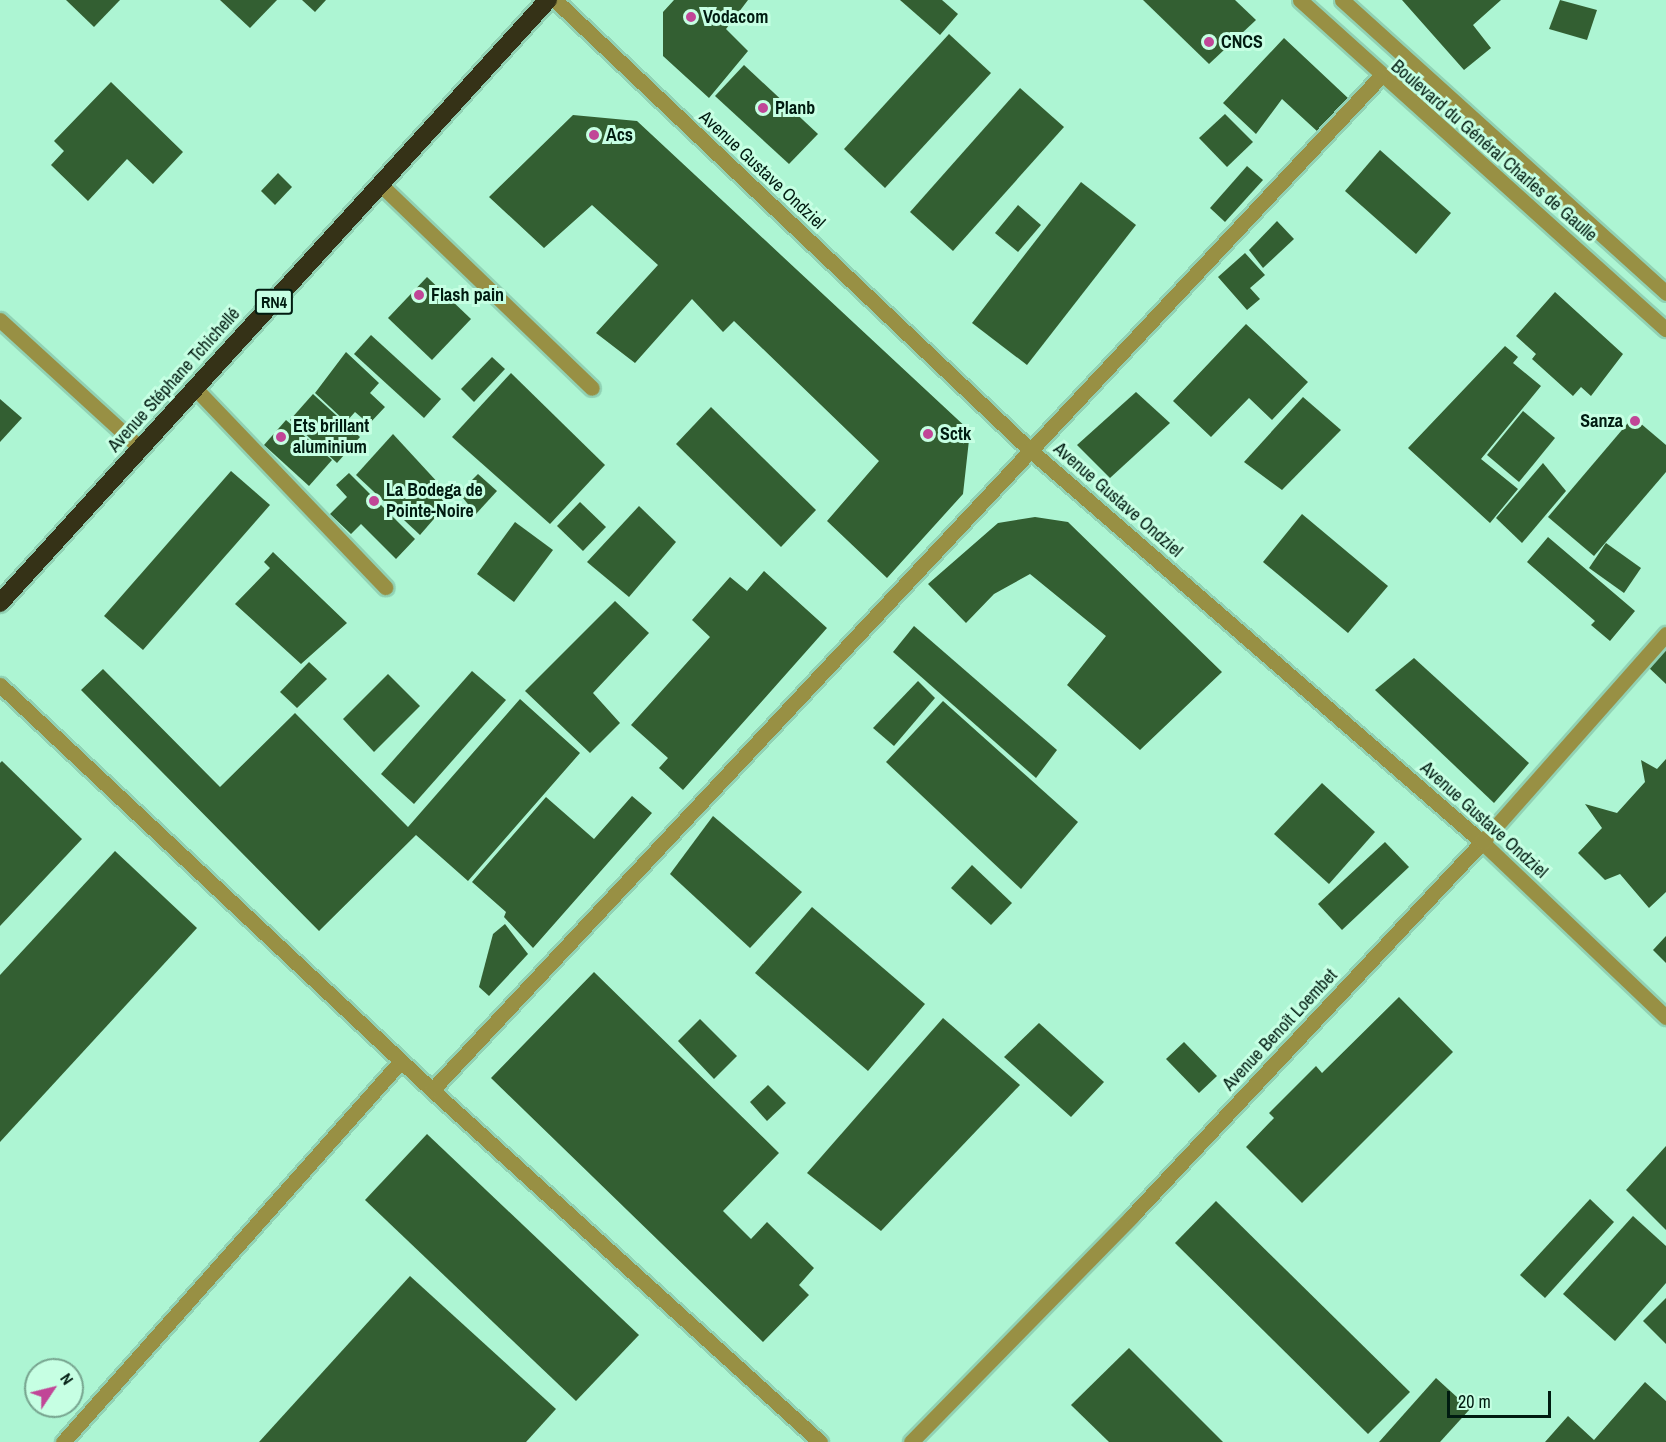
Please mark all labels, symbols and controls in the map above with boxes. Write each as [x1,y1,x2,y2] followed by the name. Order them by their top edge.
[703,6,768,28] place label: Vodacom
[684,10,698,24] marker: Vodacom
[1221,31,1263,53] place label: CNCS
[1202,35,1216,49] marker: CNCS
[1387,56,1601,246] street label: Boulevard du Général Charles de Gaulle
[775,97,815,119] place label: Planb
[756,101,770,115] marker: Planb
[695,106,829,234] street label: Avenue Gustave Ondziel
[606,124,633,146] place label: Acs
[587,128,601,142] marker: Acs
[431,284,504,306] place label: Flash pain
[412,288,426,302] marker: Flash pain
[254,289,294,315] road number: RN4
[103,303,245,457] street label: Avenue Stéphane Tchichellé
[1580,410,1623,432] place label: Sanza
[1628,414,1642,428] marker: Sanza
[293,416,369,458] place label: Ets brillant aluminium
[940,423,971,445] place label: Sctk
[921,427,935,441] marker: Sctk
[274,430,288,444] marker: Ets brillant aluminium
[1049,438,1187,562] street label: Avenue Gustave Ondziel
[386,480,483,522] place label: La Bodega de Pointe-Noire
[367,494,381,508] marker: La Bodega de Pointe-Noire
[1416,757,1552,883] street label: Avenue Gustave Ondziel
[1218,965,1342,1095] street label: Avenue Benoît Loembet
[24,1358,84,1418] north arrow
[55,1369,79,1389] text: N
[1450,1379,1554,1417] scale bar
[1458,1389,1491,1414] text: 20 m

